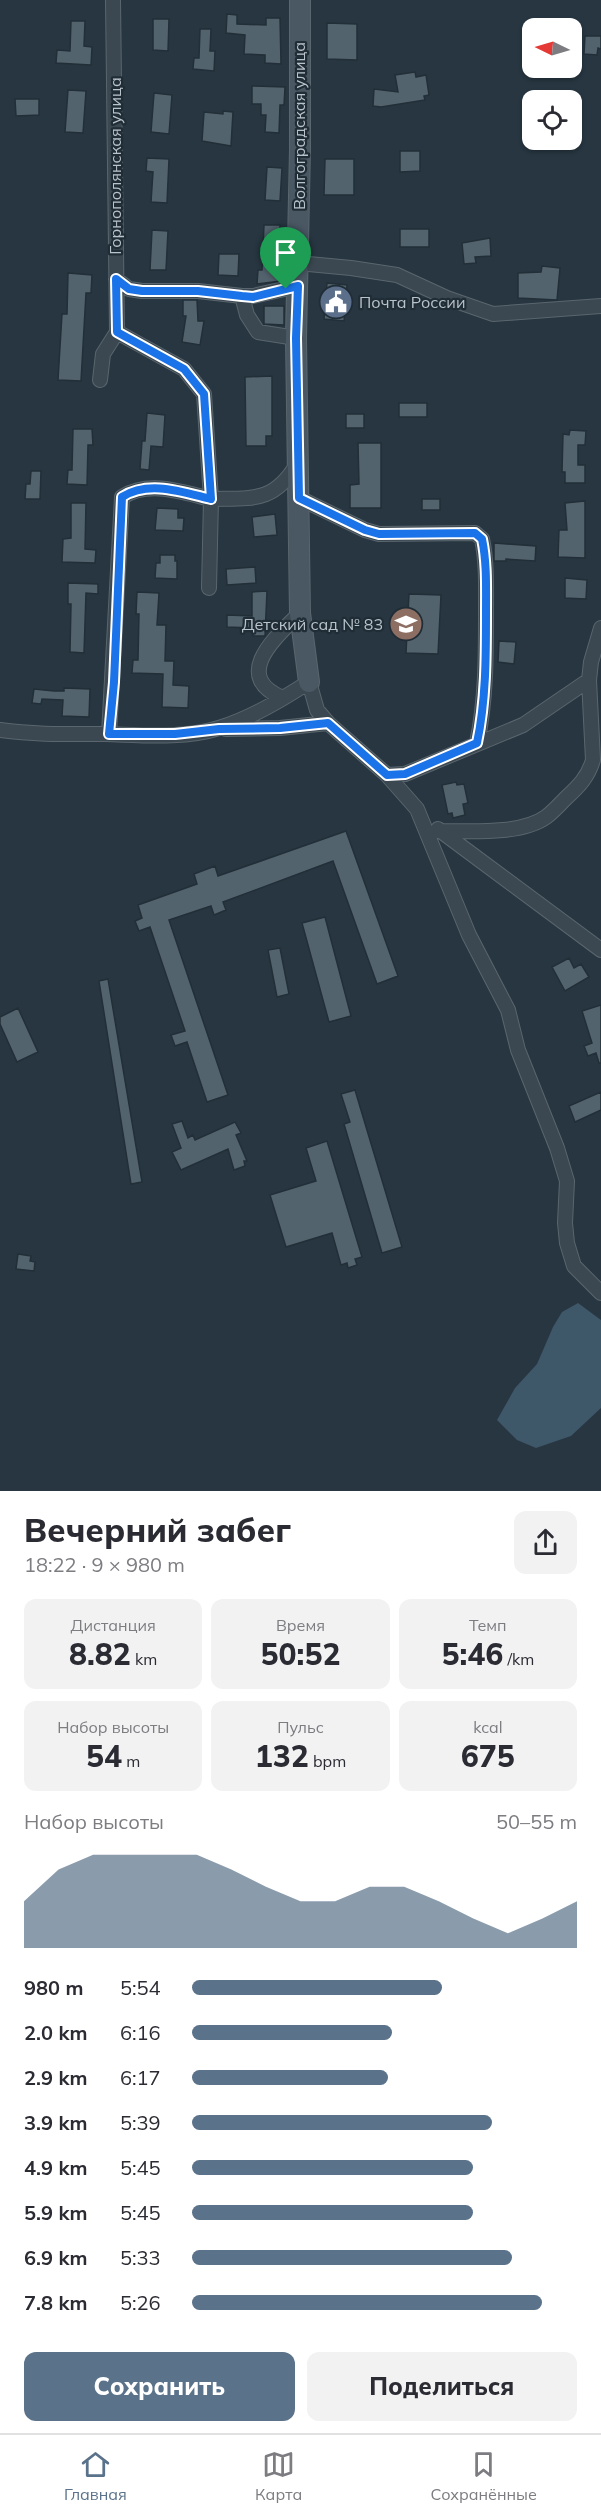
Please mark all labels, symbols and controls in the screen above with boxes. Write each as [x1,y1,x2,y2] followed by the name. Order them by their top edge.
[522,18,582,78] north arrow
[522,18,582,150] map controls
[289,42,309,210] street label: Волгоградская улица
[105,77,125,255] street label: Горнополянская улица
[522,90,582,150] button: locate
[260,227,311,289] pin
[269,236,302,269] icon: arrive
[318,284,354,320] public building icon: Почта России
[359,292,465,312] place label: Почта России
[388,606,424,642] school or university icon: Детский сад № 83
[242,614,383,634] place label: Детский сад № 83
[24,1509,291,1550] text: Вечерний забег
[514,1511,577,1574] button: share
[24,1552,185,1577] text: 18:22 · 9 × 980 m
[71,1615,156,1635] text: Дистанция
[276,1615,325,1635] text: Время
[469,1615,507,1635] text: Темп
[69,1635,131,1673] text: 8.82
[261,1635,340,1673] text: 50:52
[441,1635,503,1673] text: 5:46
[131,1649,157,1669] text: km
[503,1649,534,1669] text: /km
[57,1717,169,1737] text: Набор высоты
[277,1717,324,1737] text: Пульс
[473,1717,502,1737] text: kcal
[86,1737,122,1775] text: 54
[255,1737,309,1775] text: 132
[461,1737,515,1775] text: 675
[122,1751,140,1771] text: m
[309,1751,346,1771] text: bpm
[24,1809,164,1834] text: Набор высоты
[496,1809,577,1834] text: 50–55 m
[24,1975,83,2000] text: 980 m
[120,1975,161,2000] text: 5:54
[24,2020,87,2045] text: 2.0 km
[120,2020,161,2045] text: 6:16
[24,2065,87,2090] text: 2.9 km
[120,2065,161,2090] text: 6:17
[24,2110,87,2135] text: 3.9 km
[120,2110,161,2135] text: 5:39
[24,2155,87,2180] text: 4.9 km
[120,2155,161,2180] text: 5:45
[24,2200,87,2225] text: 5.9 km
[120,2200,161,2225] text: 5:45
[24,2245,87,2270] text: 6.9 km
[120,2245,161,2270] text: 5:33
[24,2290,87,2315] text: 7.8 km
[120,2290,161,2315] text: 5:26
[24,2352,295,2421] button: Сохранить
[307,2352,577,2421] button: Поделиться
[64,2448,127,2504] tab: Главная
[255,2448,302,2504] tab: Карта
[430,2448,537,2504] tab: Сохранённые

